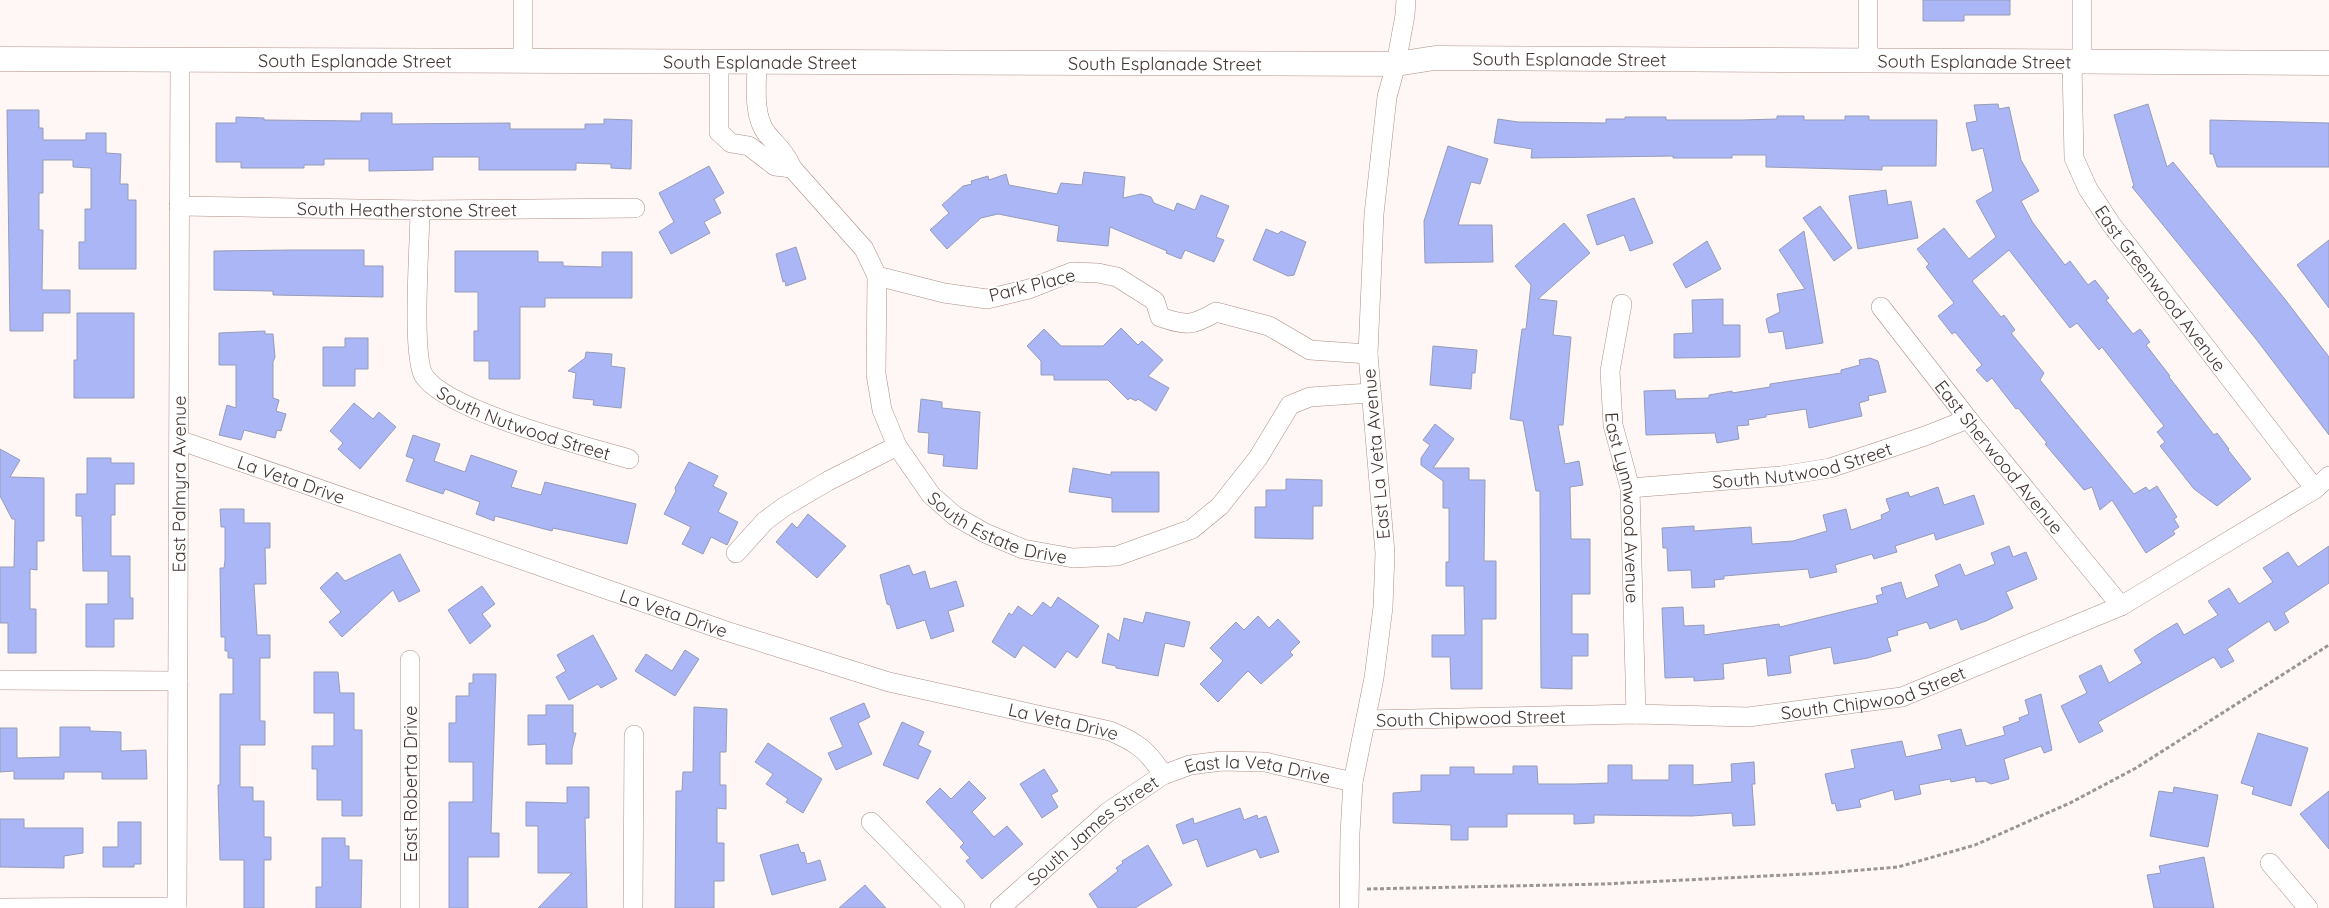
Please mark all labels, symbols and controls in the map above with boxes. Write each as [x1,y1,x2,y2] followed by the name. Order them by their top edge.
[1473,47,1666,71] street label: South Esplanade Street
[258,48,452,72] street label: South Esplanade Street
[1878,49,2071,73] street label: South Esplanade Street
[663,50,857,74] street label: South Esplanade Street
[1068,51,1262,75] street label: South Esplanade Street
[297,196,517,222] street label: South Heatherstone Street
[2090,201,2232,376] street label: East Greenwood Avenue
[986,263,1078,307] street label: Park Place
[1357,368,1395,540] street label: East La Veta Avenue
[1930,375,2069,539] street label: East Sherwood Avenue
[433,380,613,465] street label: South Nutwood Street
[167,395,190,573] street label: East Palmyra Avenue
[1601,411,1645,604] street label: East Lynnwood Avenue
[1711,437,1895,493] street label: South Nutwood Street
[234,450,348,509] street label: La Veta Drive
[923,486,1069,568] street label: South Estate Drive
[617,583,731,642] street label: La Veta Drive
[1779,661,1969,724] street label: South Chipwood Street
[1006,697,1123,745] street label: La Veta Drive
[1376,704,1566,731] street label: South Chipwood Street
[399,706,422,862] street label: East Roberta Drive
[1181,749,1333,788] street label: East la Veta Drive
[1022,770,1163,890] street label: South James Street

